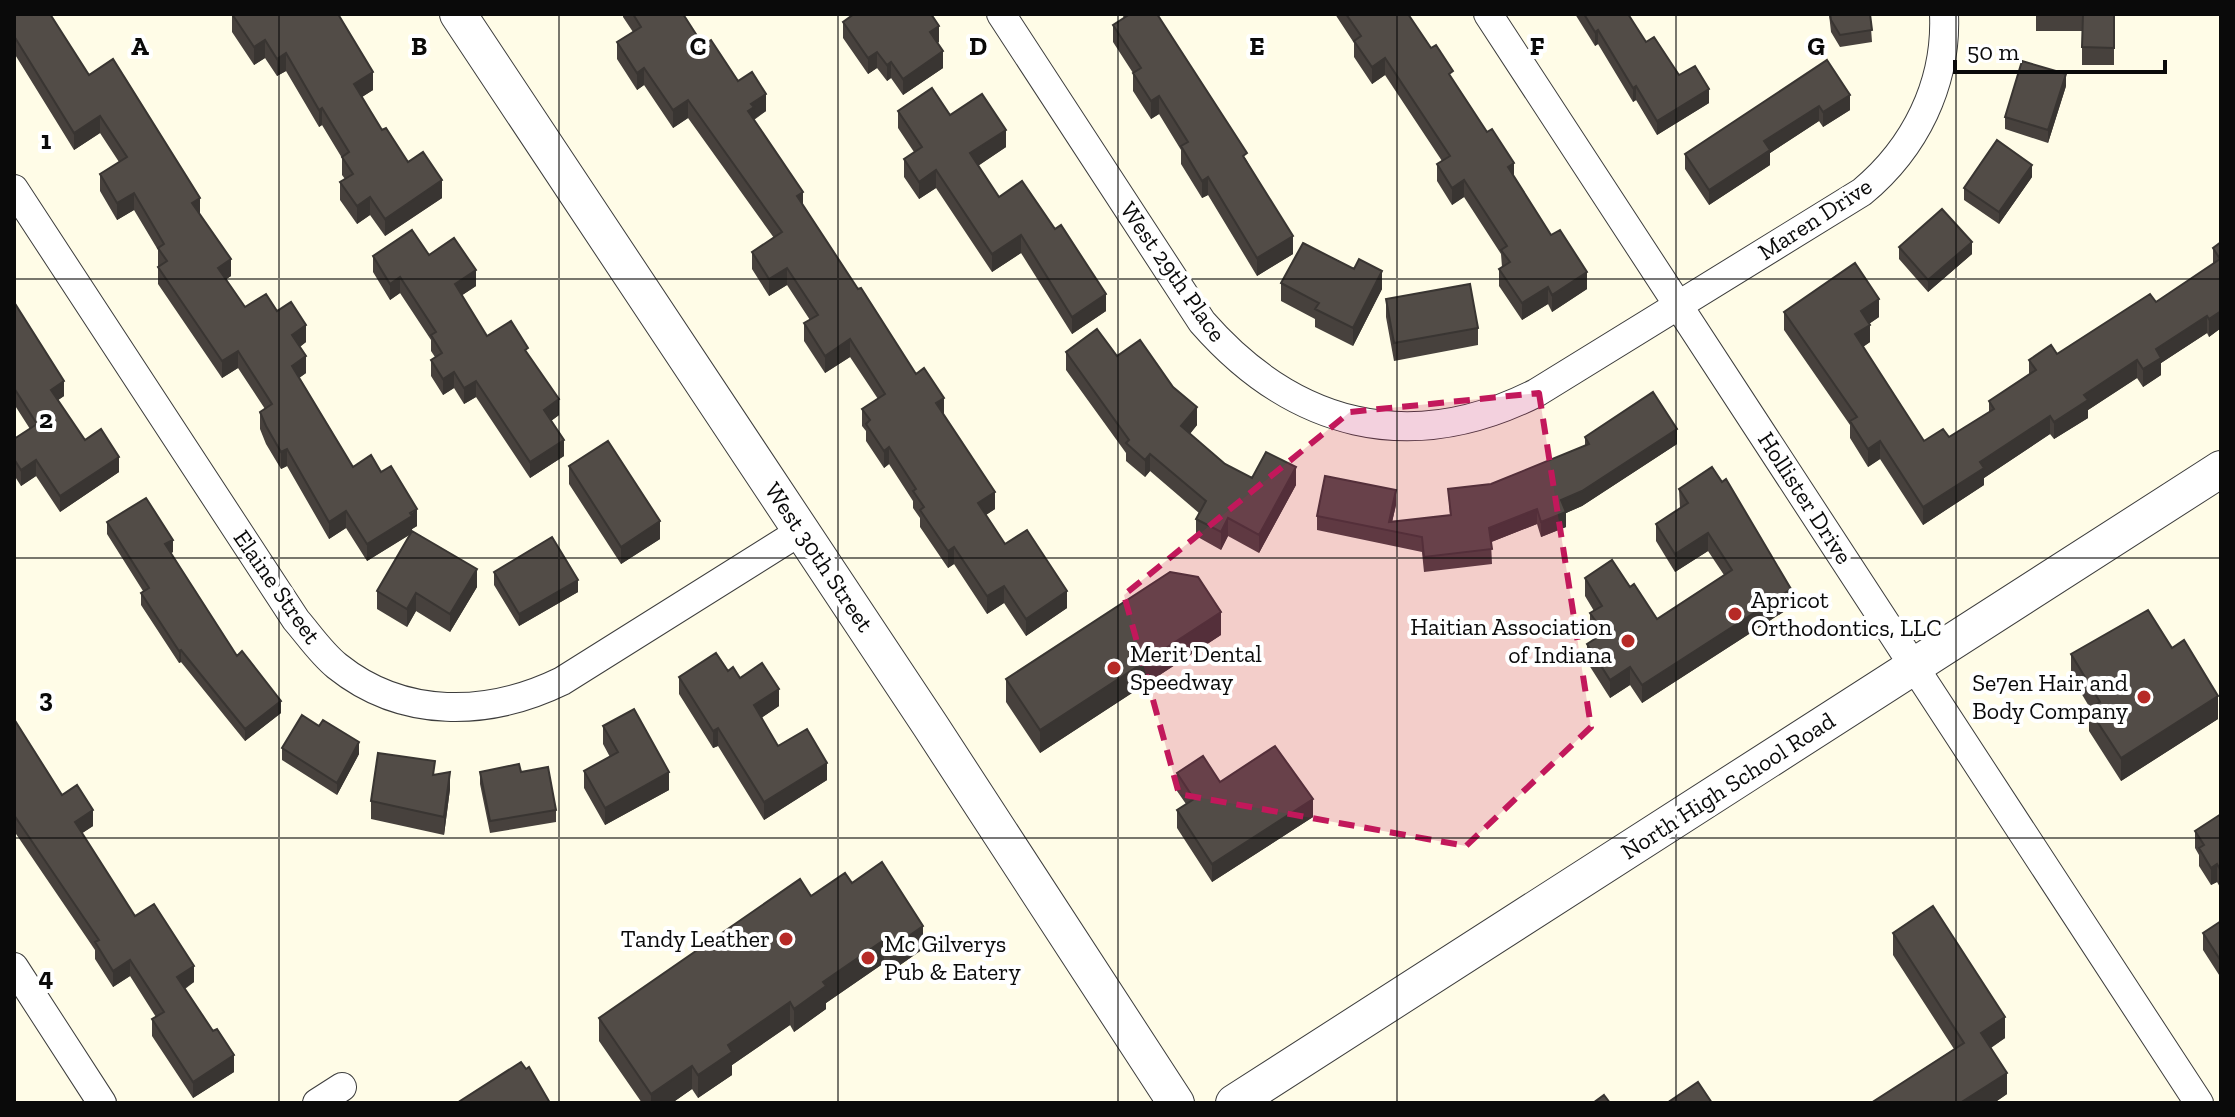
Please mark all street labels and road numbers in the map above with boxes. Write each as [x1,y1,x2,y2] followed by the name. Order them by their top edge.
[1752,171,1877,266] street label: Maren Drive
[1114,196,1232,347] street label: West 29th Place
[1752,426,1859,569] street label: Hollister Drive
[759,477,880,637] street label: West 30th Street
[228,524,327,649] street label: Elaine Street
[1615,706,1840,866] street label: North High School Road

